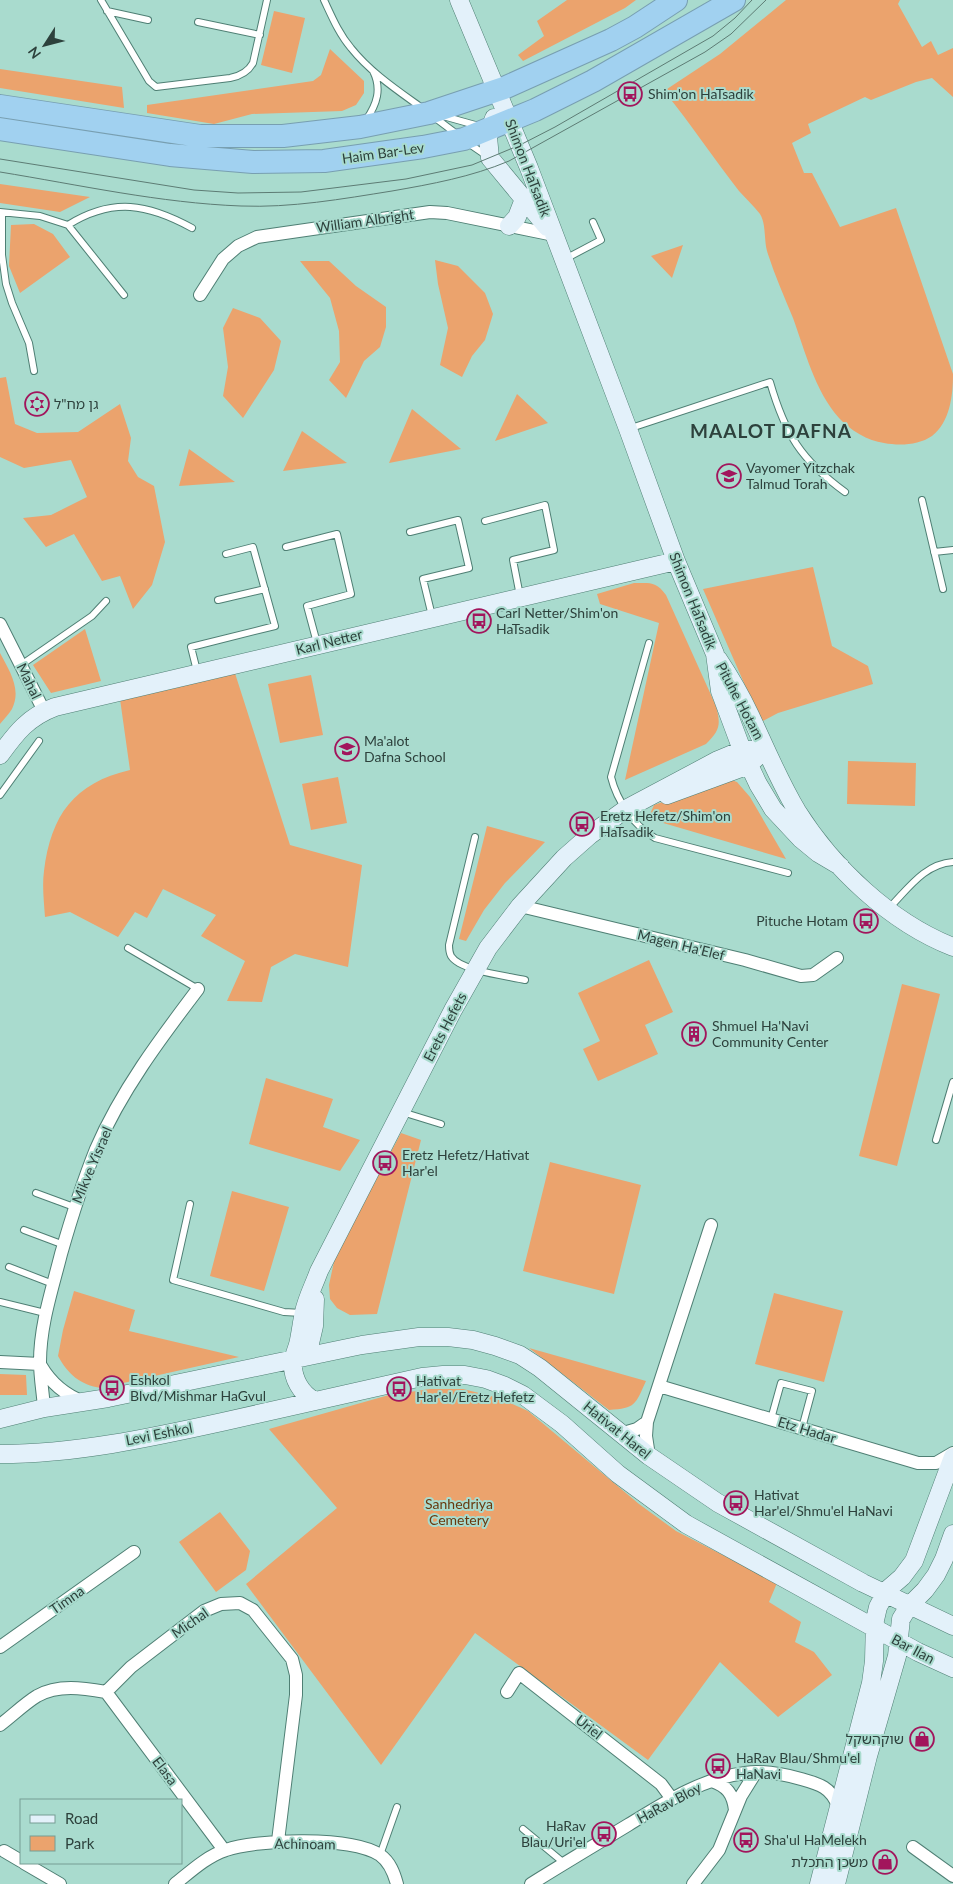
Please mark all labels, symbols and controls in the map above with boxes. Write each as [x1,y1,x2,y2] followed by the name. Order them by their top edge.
[20,20,70,70] north arrow
[24,44,44,62] text: N
[617,81,643,107] bus stop icon: Shim'on HaTsadik
[648,85,755,102] place label: Shim'on HaTsadik
[502,117,555,220] street label: Shimon HaTsadik
[341,138,426,167] street label: Haim Bar-Lev
[315,205,415,236] street label: William Albright
[24,391,50,417] synagogue icon: גן מח"ל
[54,395,98,412] place label: גן מח"ל
[690,419,852,442] district label: MAALOT DAFNA
[746,459,856,492] place label: Vayomer Yitzchak Talmud Torah
[716,463,742,489] school or university icon: Vayomer Yitzchak Talmud Torah
[666,550,721,653] street label: Shimon HaTsadik
[496,604,618,637] place label: Carl Netter/Shim'on HaTsadik
[466,608,492,634] bus stop icon: Carl Netter/Shim'on HaTsadik
[294,625,364,658] street label: Karl Netter
[713,659,768,742] street label: Pituhe Hotam
[14,660,45,702] street label: Mahal
[364,732,446,765] place label: Ma'alot Dafna School
[334,736,360,762] school or university icon: Ma'alot Dafna School
[600,807,731,840] place label: Eretz Hefetz/Shim'on HaTsadik
[569,811,595,837] bus stop icon: Eretz Hefetz/Shim'on HaTsadik
[853,908,879,934] bus stop icon: Pituche Hotam
[756,912,848,929] place label: Pituche Hotam
[636,925,727,964] street label: Magen Ha'Elef
[419,989,470,1064] street label: Erets Hefets
[712,1017,828,1050] place label: Shmuel Ha'Navi Community Center
[681,1021,707,1047] building icon: Shmuel Ha'Navi Community Center
[68,1124,115,1206] street label: Mikve Yisrael
[402,1146,529,1179] place label: Eretz Hefetz/Hativat Har'el
[372,1150,398,1176] bus stop icon: Eretz Hefetz/Hativat Har'el
[130,1371,266,1404] place label: Eshkol Blvd/Mishmar HaGvul
[416,1372,534,1405] place label: Hativat Har'el/Eretz Hefetz
[99,1375,125,1401] bus stop icon: Eshkol Blvd/Mishmar HaGvul
[386,1376,412,1402] bus stop icon: Hativat Har'el/Eretz Hefetz
[580,1397,654,1462] street label: Hativat Harel
[776,1413,838,1446] street label: Etz Hadar
[124,1419,194,1448] street label: Levi Eshkol
[754,1486,893,1519] place label: Hativat Har'el/Shmu'el HaNavi
[723,1490,749,1516] bus stop icon: Hativat Har'el/Shmu'el HaNavi
[425,1495,493,1528] park label: Sanhedriya Cemetery
[46,1582,87,1617] street label: Timna
[168,1604,211,1641] street label: Michal
[889,1630,938,1667] street label: Bar Ilan
[573,1711,606,1742] street label: Uriel
[909,1726,935,1752] shop icon: שוקהשקל
[846,1730,904,1747] place label: שוקהשקל
[736,1749,860,1782] place label: HaRav Blau/Shmu'el HaNavi
[149,1753,182,1788] street label: Elasa
[705,1753,731,1779] bus stop icon: HaRav Blau/Shmu'el HaNavi
[634,1778,705,1827] street label: HaRav Bloy
[20,1799,182,1864] legend
[65,1809,98,1827] text: Road
[521,1817,587,1850] place label: HaRav Blau/Uri'el
[591,1821,617,1847] bus stop icon: HaRav Blau/Uri'el
[733,1827,759,1853] bus stop icon: Sha'ul HaMelekh
[764,1831,867,1848] place label: Sha'ul HaMelekh
[65,1834,95,1852] text: Park
[274,1834,336,1853] street label: Achinoam
[872,1849,898,1875] shop icon: משכן התכלת
[791,1853,868,1870] place label: משכן התכלת

